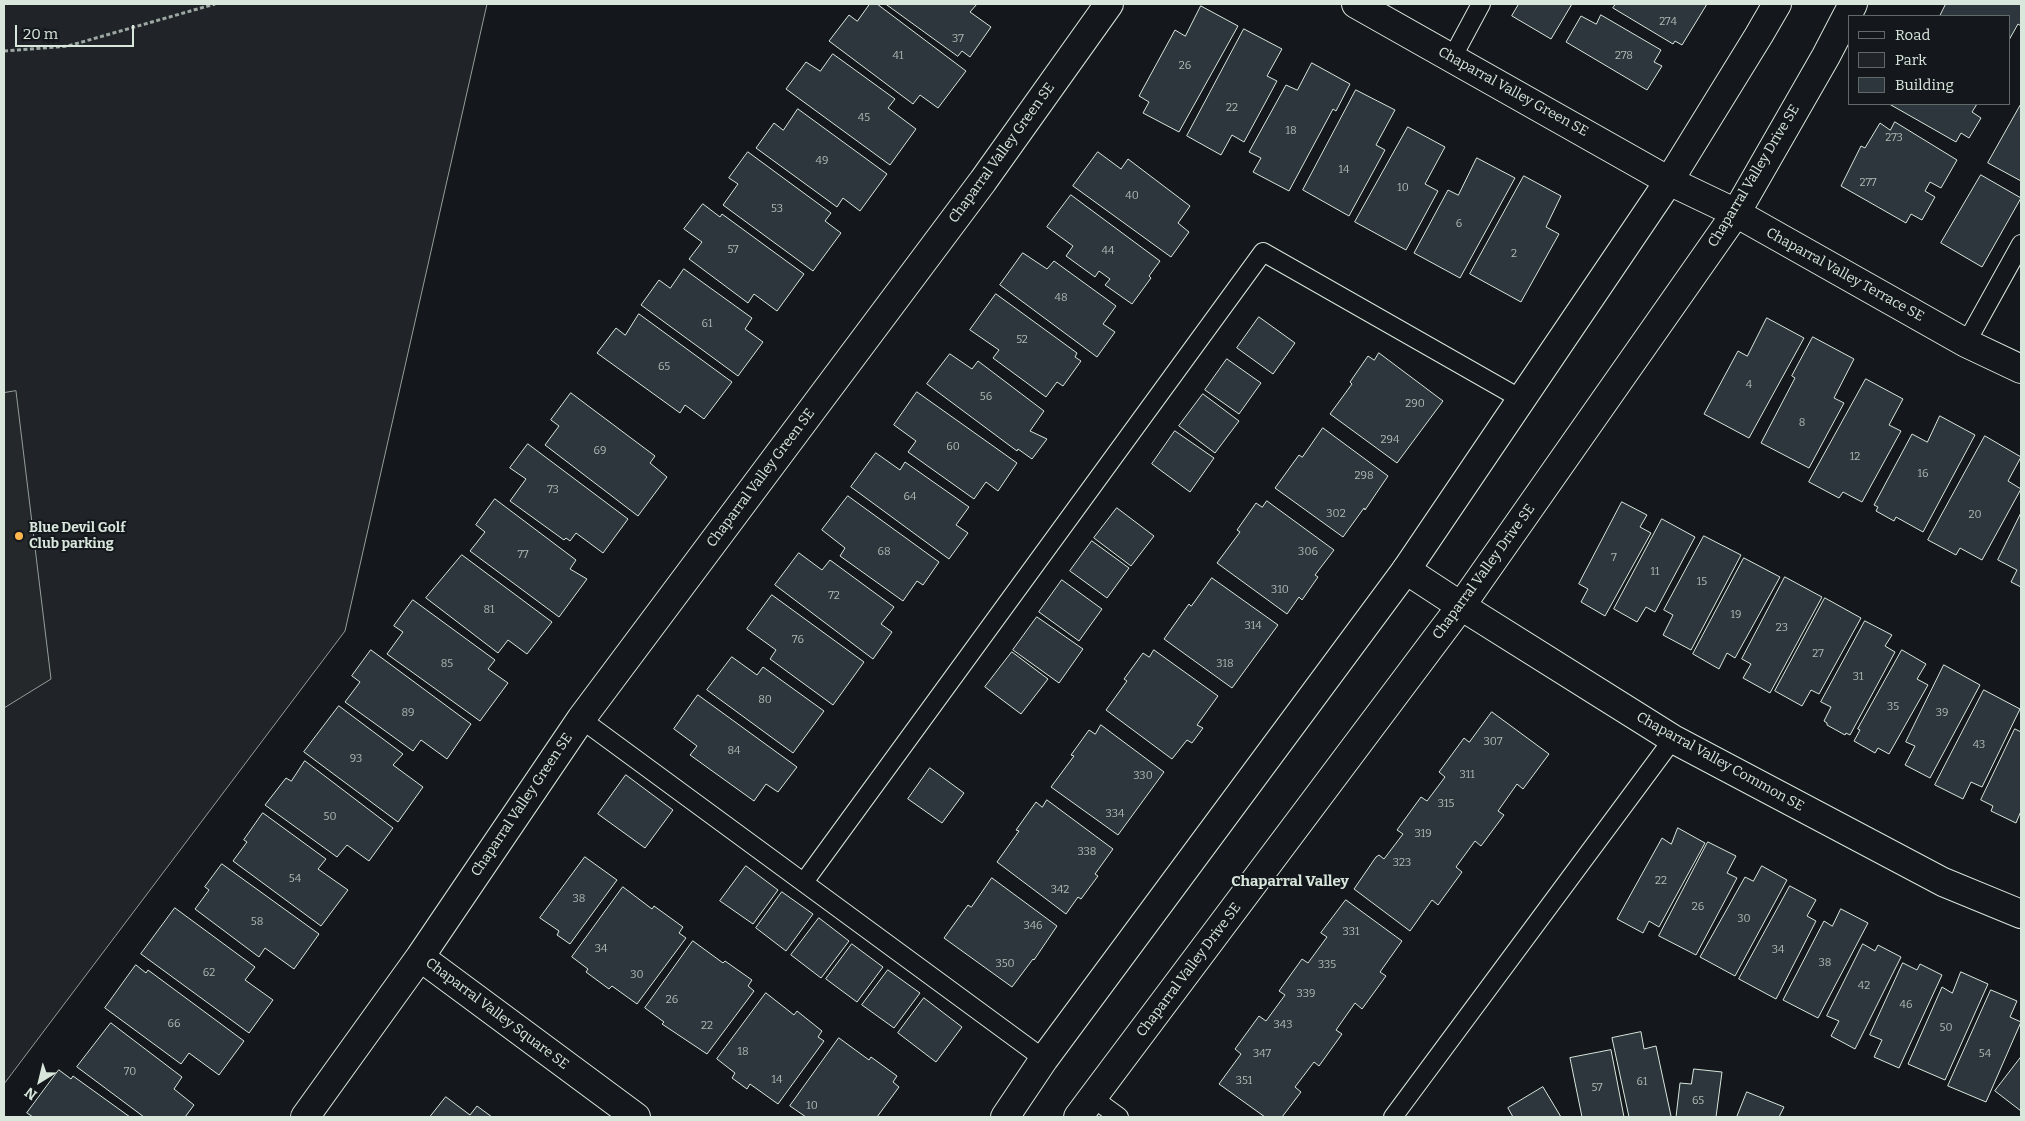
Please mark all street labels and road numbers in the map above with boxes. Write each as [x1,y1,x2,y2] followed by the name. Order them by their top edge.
[1435,44,1591,140] street label: Chaparral Valley Green SE
[946,80,1058,226] street label: Chaparral Valley Green SE
[1705,102,1803,250] street label: Chaparral Valley Drive SE
[1763,225,1927,325] street label: Chaparral Valley Terrace SE
[703,405,819,551] street label: Chaparral Valley Green SE
[1429,501,1539,643] street label: Chaparral Valley Drive SE
[1633,709,1807,815] street label: Chaparral Valley Common SE
[468,730,576,880] street label: Chaparral Valley Green SE
[1133,900,1245,1040] street label: Chaparral Valley Drive SE
[422,955,572,1073] street label: Chaparral Valley Square SE

